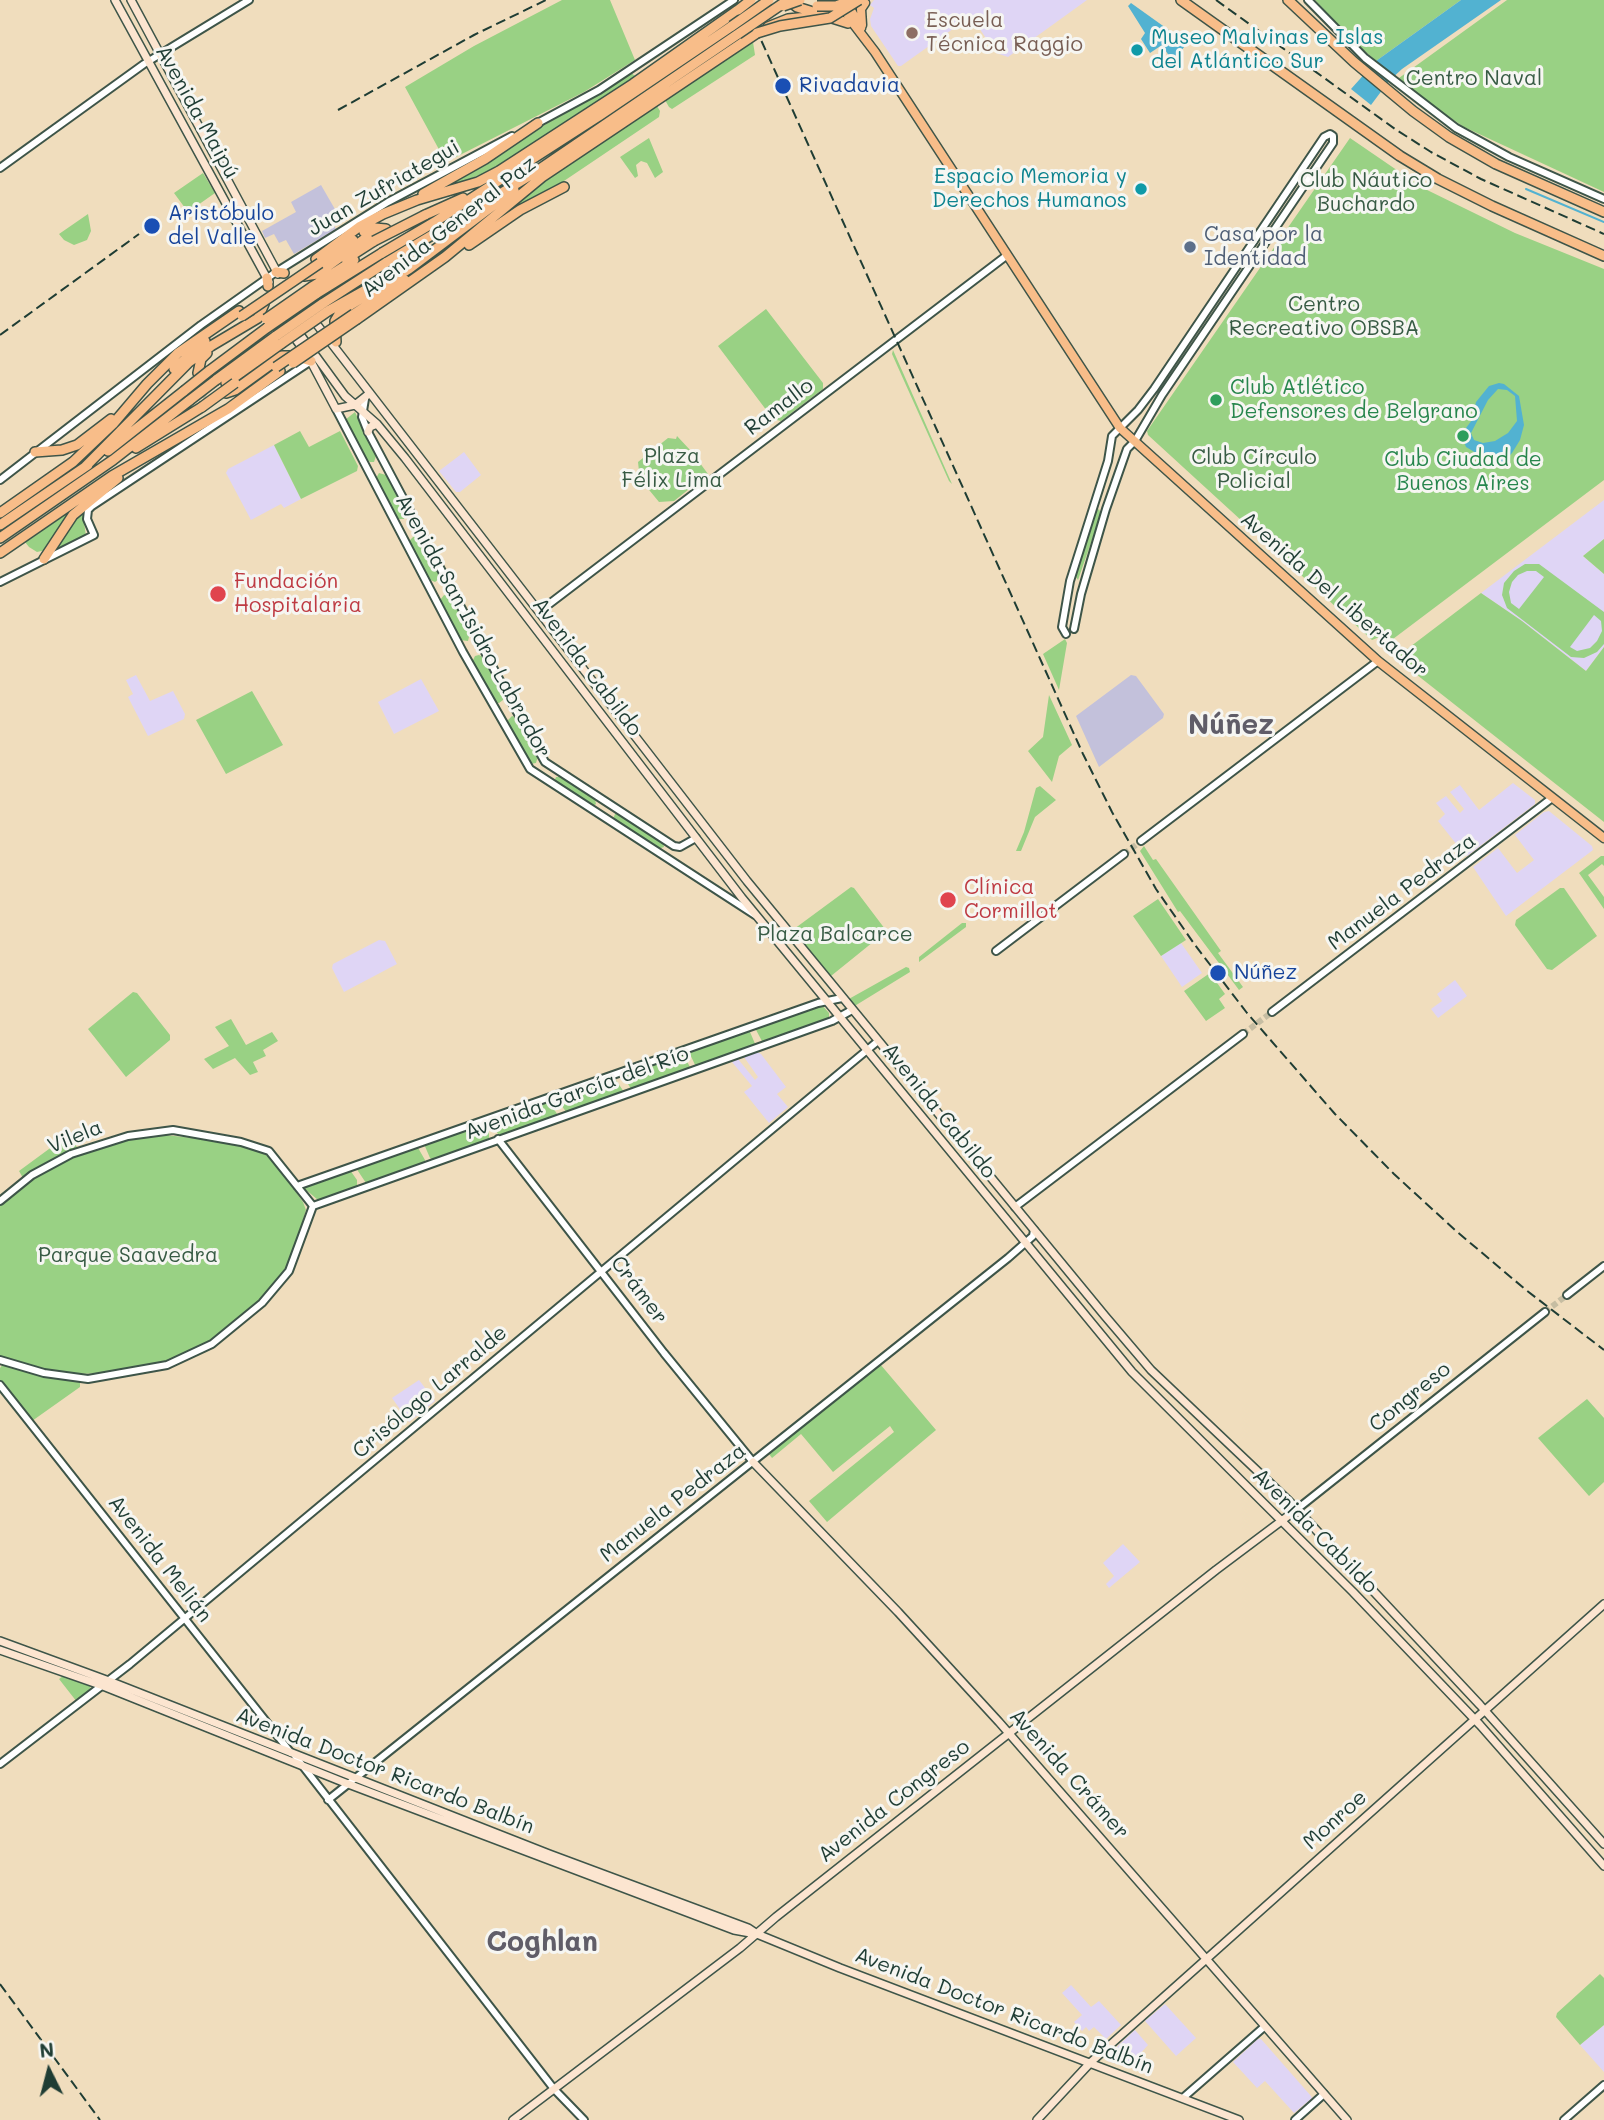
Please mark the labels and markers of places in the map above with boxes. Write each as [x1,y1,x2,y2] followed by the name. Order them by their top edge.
[926,8,1083,58] place label: Escuela Técnica Raggio
[904,25,920,41] marker: Escuela Técnica Raggio
[1151,25,1384,75] place label: Museo Malvinas e Islas del Atlántico Sur
[1129,42,1145,58] marker: Museo Malvinas e Islas del Atlántico Sur
[799,73,900,99] place label: Rivadavia
[773,76,793,96] marker: Rivadavia
[932,164,1127,214] place label: Espacio Memoria y Derechos Humanos
[1133,181,1149,197] marker: Espacio Memoria y Derechos Humanos
[168,201,274,251] place label: Aristóbulo del Valle
[142,216,162,236] marker: Aristóbulo del Valle
[1204,222,1323,272] place label: Casa por la Identidad
[1182,239,1198,255] marker: Casa por la Identidad
[1230,375,1478,425] place label: Club Atlético Defensores de Belgrano
[1208,392,1224,408] marker: Club Atlético Defensores de Belgrano
[1455,428,1471,444] marker: Club Ciudad de Buenos Aires
[1384,447,1542,497] place label: Club Ciudad de Buenos Aires
[234,569,362,619] place label: Fundación Hospitalaria
[208,584,228,604] marker: Fundación Hospitalaria
[964,875,1057,925] place label: Clínica Cormillot
[938,890,958,910] marker: Clínica Cormillot
[1234,960,1297,986] place label: Núñez
[1208,963,1228,983] marker: Núñez

